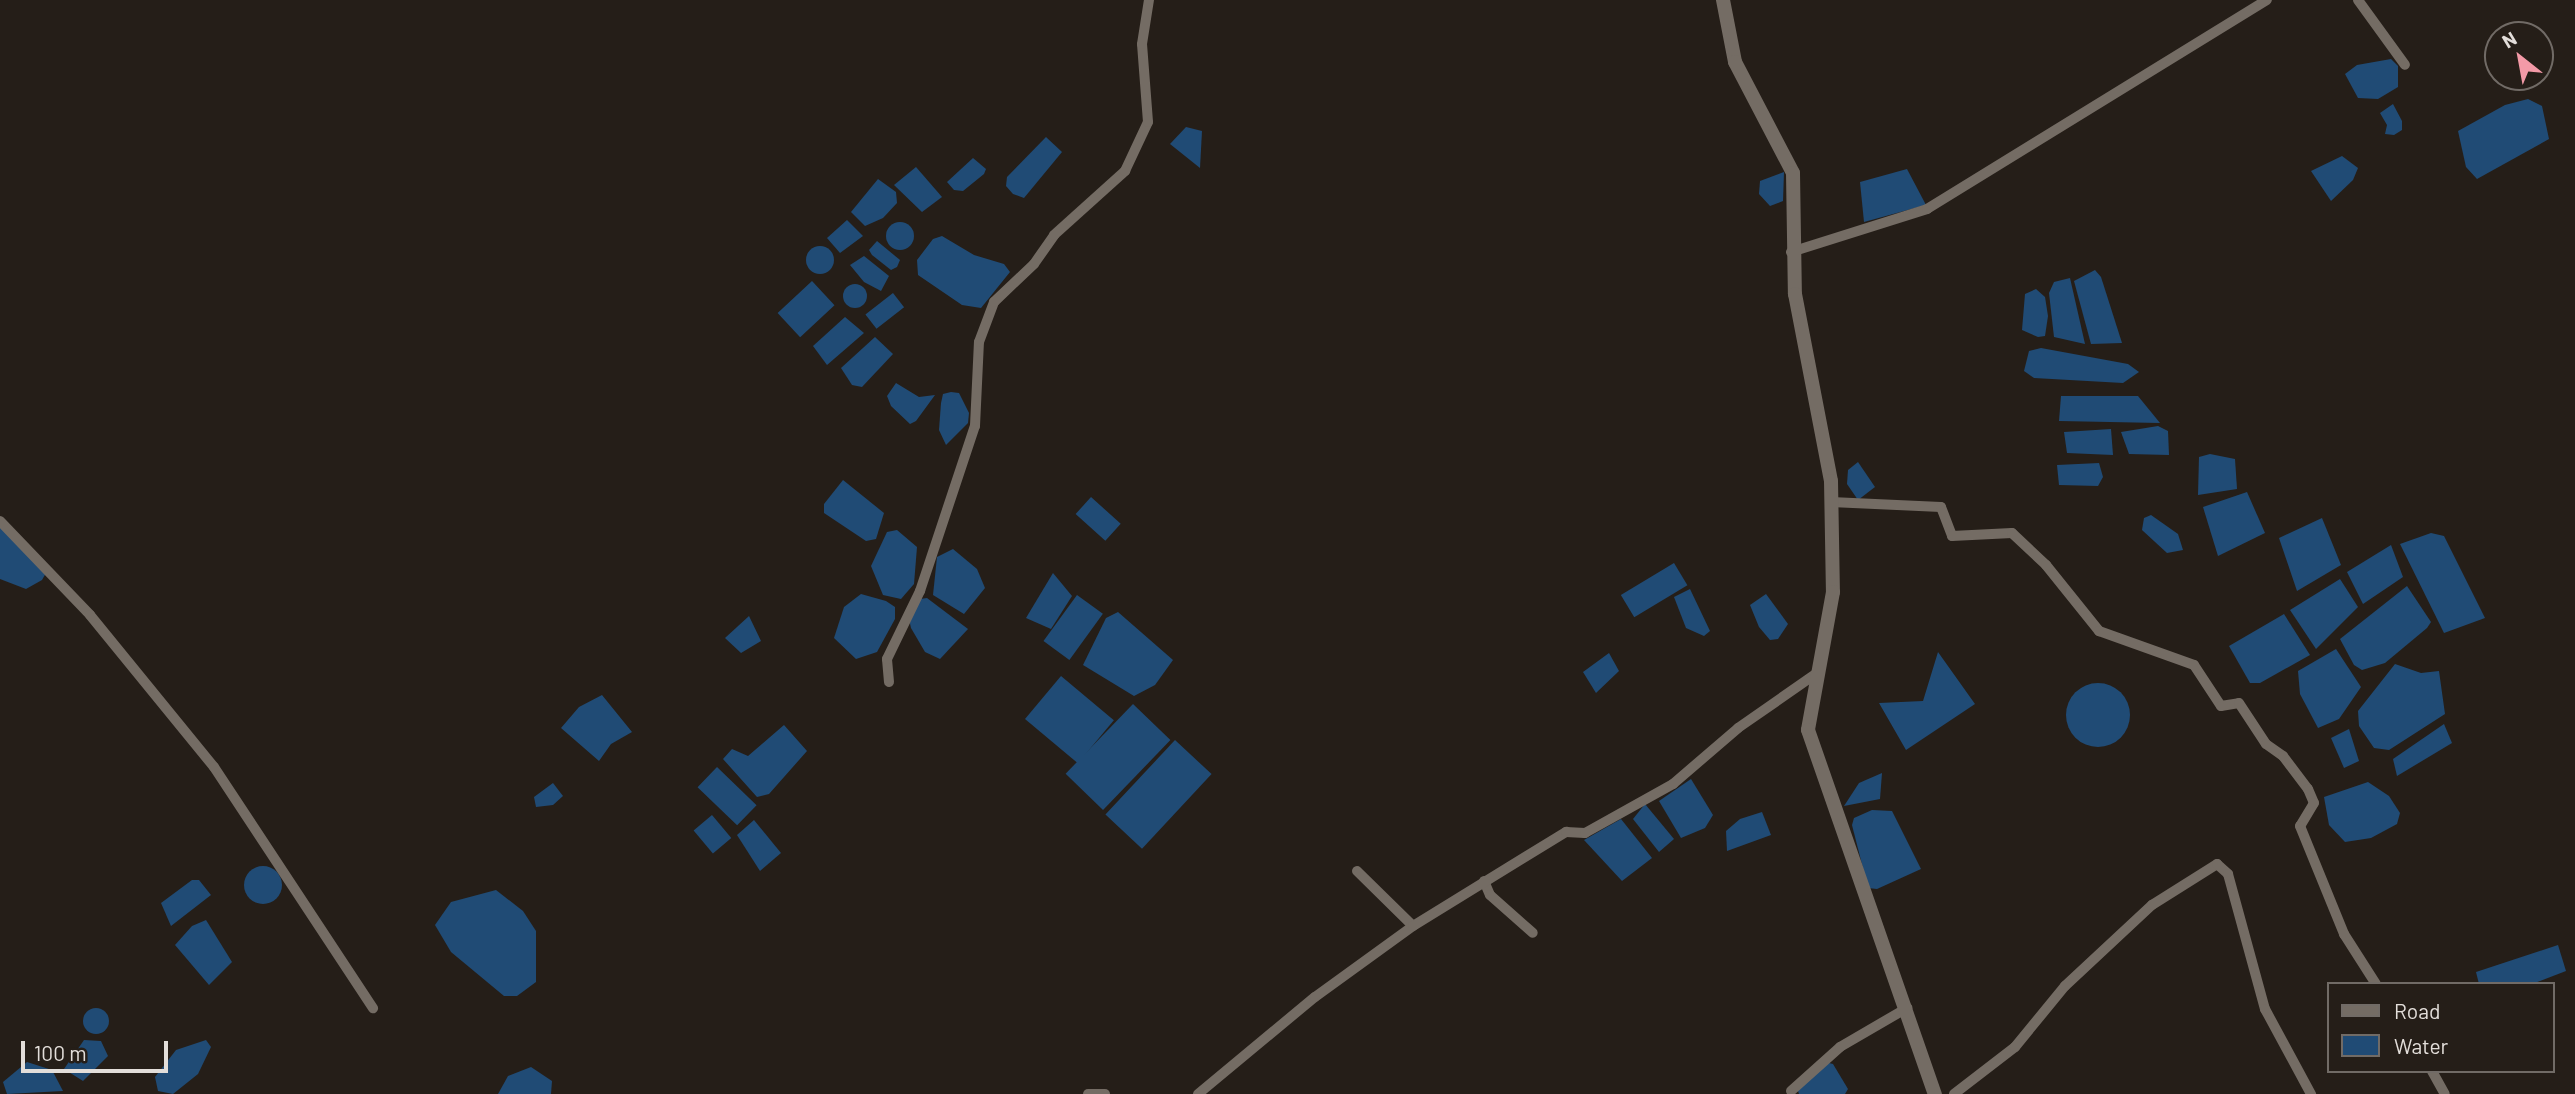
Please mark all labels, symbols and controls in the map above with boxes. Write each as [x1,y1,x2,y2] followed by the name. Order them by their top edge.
[2484,21,2554,91] north arrow
[2498,26,2520,52] text: N
[2326,982,2554,1073] legend
[2394,998,2440,1023] text: Road
[24,1028,172,1072] scale bar
[2394,1033,2448,1058] text: Water
[34,1040,87,1065] text: 100 m

